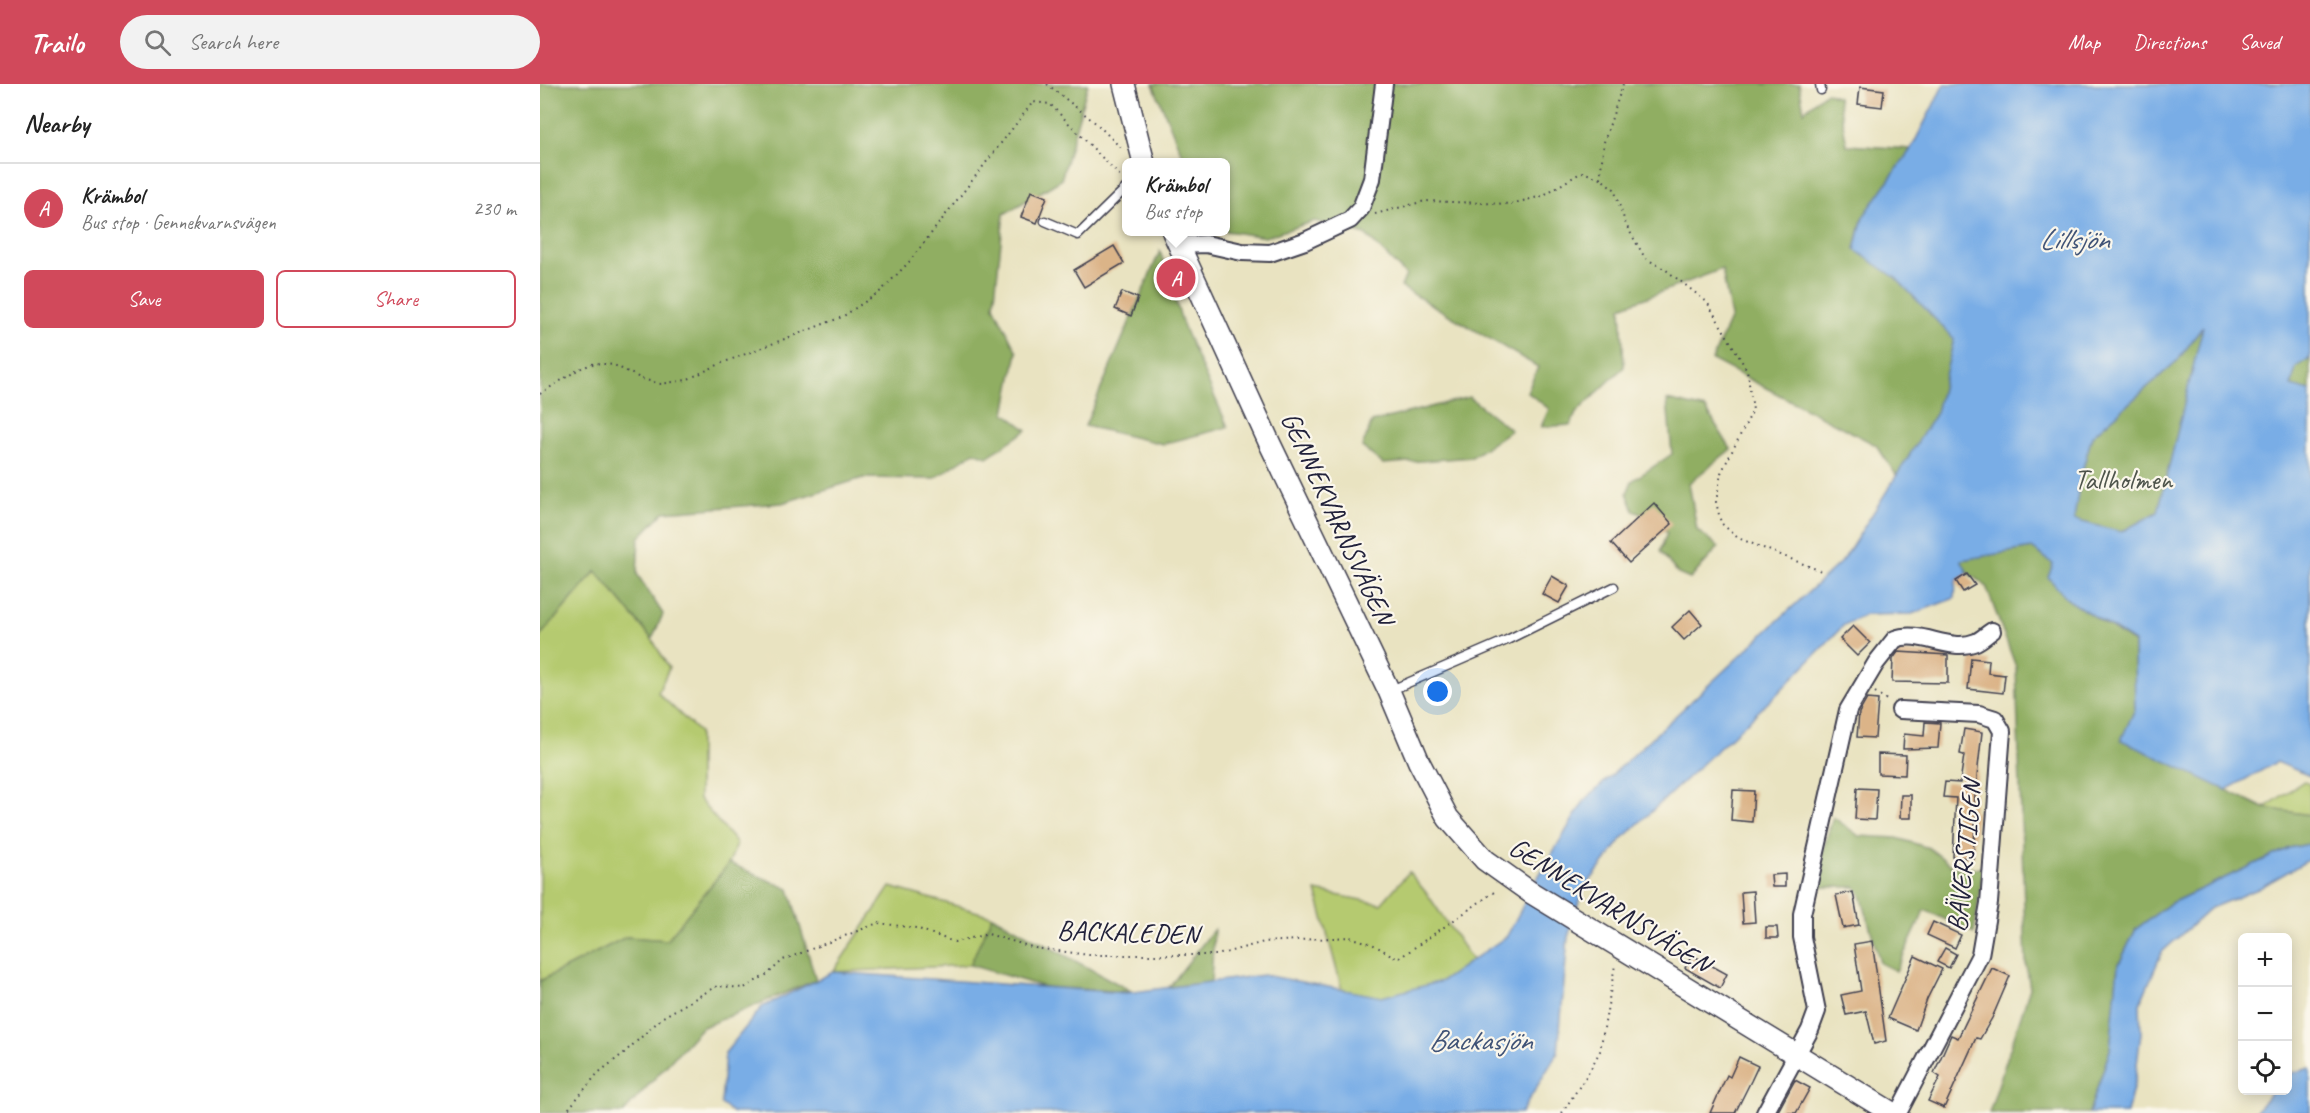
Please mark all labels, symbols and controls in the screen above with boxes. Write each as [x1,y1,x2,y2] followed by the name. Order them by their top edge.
[120,15,540,69] search box
[30,25,84,60] text: Trailo
[141,26,174,59] icon: search
[189,28,278,56] text: Search here
[2068,29,2100,55] text: Map
[2133,29,2206,55] text: Directions
[2239,29,2280,55] text: Saved
[24,107,89,140] text: Nearby
[1122,158,1230,236] popup
[1145,171,1207,199] text: Krämbol
[81,182,144,210] text: Krämbol
[38,196,49,221] text: A
[473,196,516,221] text: 230 m
[1145,199,1202,224] text: Bus stop
[81,210,276,235] text: Bus stop · Gennekvarnsvägen
[2039,220,2111,258] water label: Lillsjön
[1156,256,1196,300] pin: A
[24,270,264,328] button: Save
[276,270,516,328] button: Share
[1273,406,1404,634] street label: GENNEKVARNSVÄGEN
[2074,462,2173,497] park label: Tallholmen
[1423,677,1452,706] your location
[1939,774,1990,934] street label: BÄVERSTIGEN
[1503,829,1721,983] street label: GENNEKVARNSVÄGEN
[1056,912,1204,952] street label: BACKALEDEN
[2238,933,2292,1095] map controls
[2238,933,2292,987] button: +
[2238,987,2292,1041] button: −
[1429,1021,1534,1059] water label: Backasjön
[2238,1041,2292,1095] button: locate

